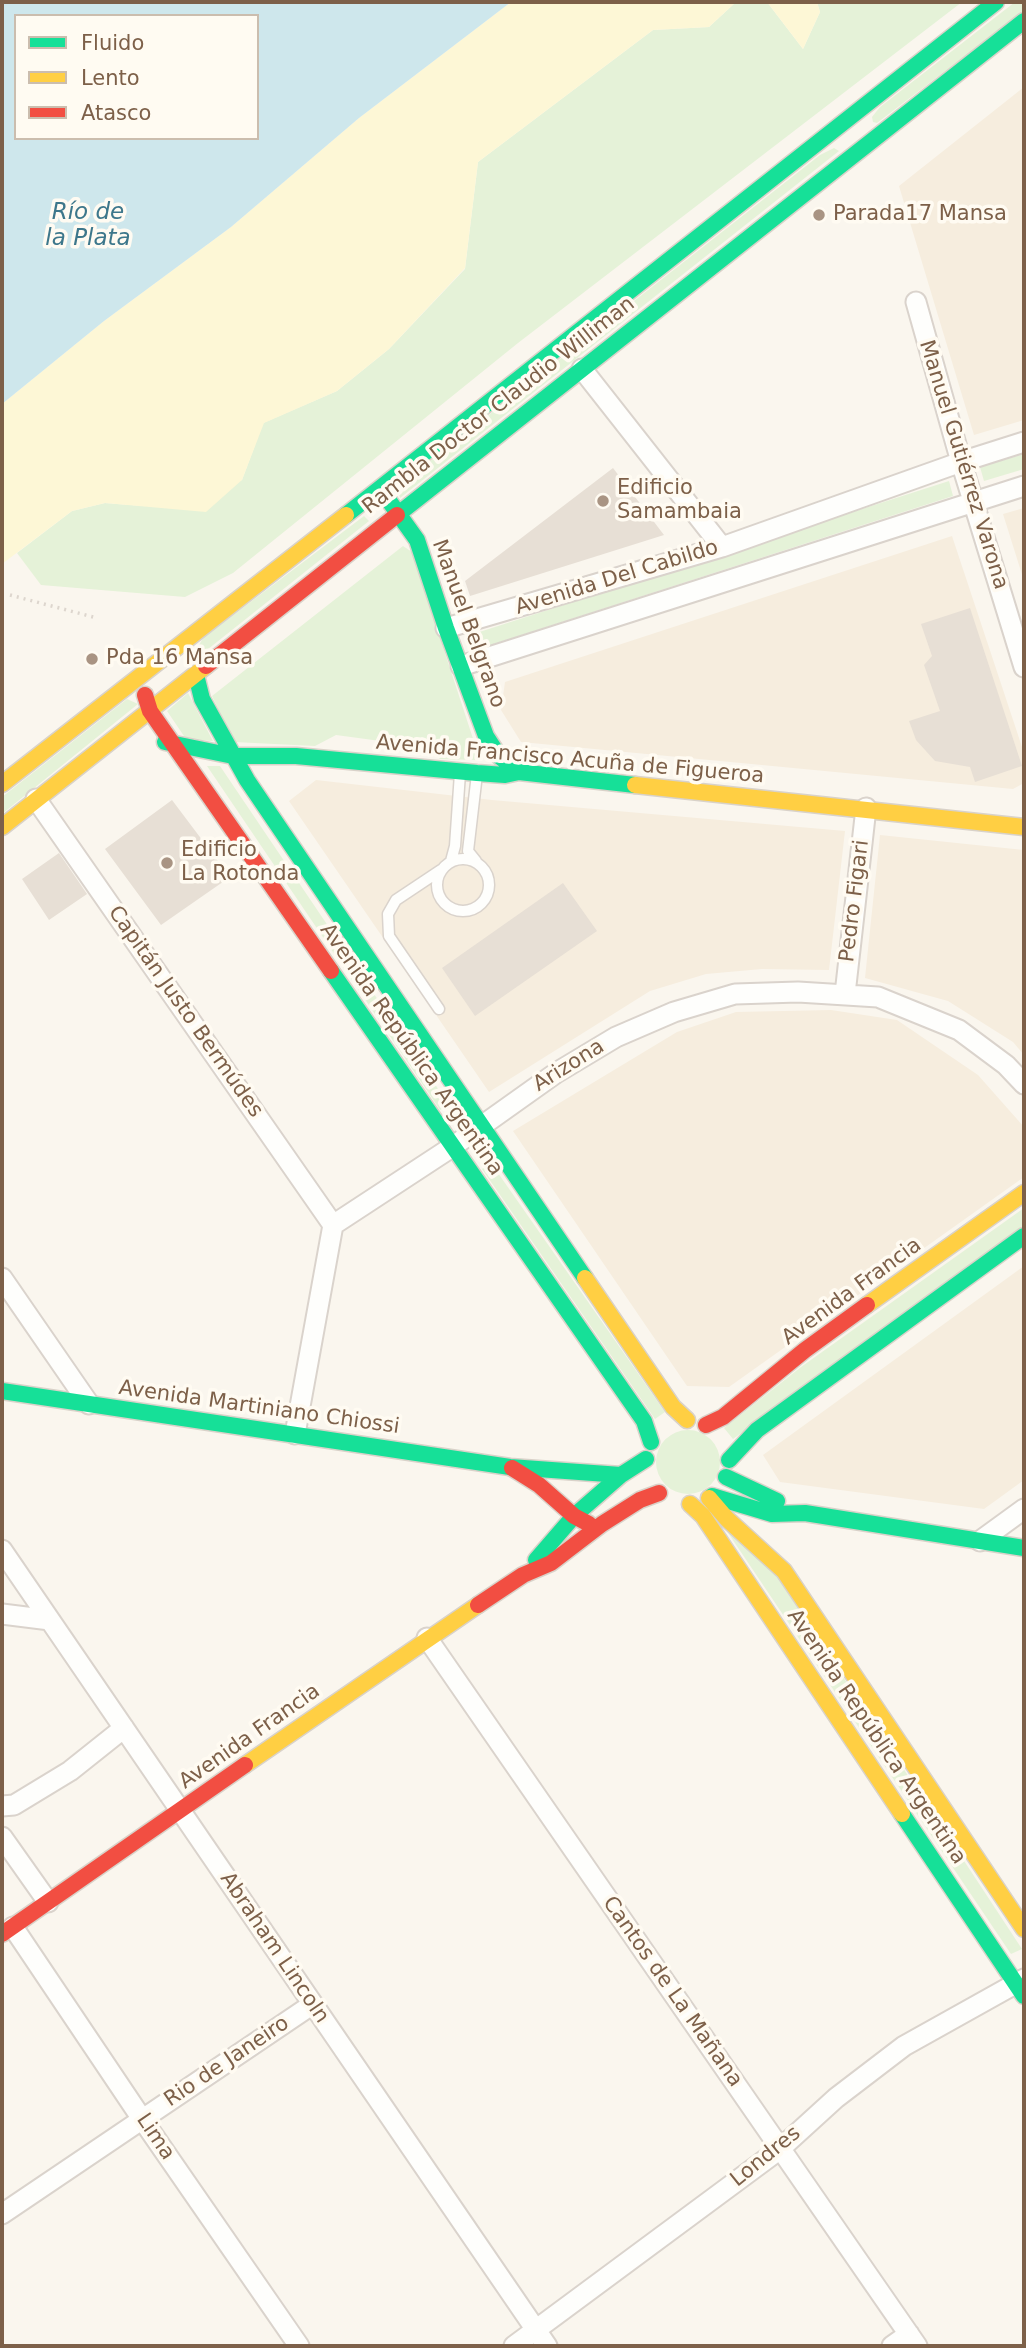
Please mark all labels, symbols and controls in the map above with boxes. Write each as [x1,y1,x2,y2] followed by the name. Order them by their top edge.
[14,14,259,140] legend
[81,31,144,55] text: Fluido
[81,66,140,90] text: Lento
[81,101,151,125] text: Atasco
[45,199,131,253] water label: Río de la Plata
[833,202,1007,228] place label: Parada17 Mansa
[811,207,827,223] marker: Parada17 Mansa
[358,292,640,520] street label: Rambla Doctor Claudio Williman
[913,337,1013,593] street label: Manuel Gutiérrez Varona
[617,476,742,526] place label: Edificio Samambaia
[595,493,611,509] marker: Edificio Samambaia
[513,535,721,621] street label: Avenida Del Cabildo
[426,536,510,712] street label: Manuel Belgrano
[106,646,253,672] place label: Pda 16 Mansa
[84,651,100,667] marker: Pda 16 Mansa
[375,730,765,790] street label: Avenida Francisco Acuña de Figueroa
[181,838,299,888] place label: Edificio La Rotonda
[835,838,875,964] street label: Pedro Figari
[159,855,175,871] marker: Edificio La Rotonda
[102,901,268,1123] street label: Capitán Justo Bermúdes
[314,919,508,1181] street label: Avenida República Argentina
[529,1034,609,1098] street label: Arizona
[777,1233,927,1351] street label: Avenida Francia
[117,1376,401,1440] street label: Avenida Martiniano Chiossi
[781,1605,971,1869] street label: Avenida República Argentina
[175,1679,325,1795] street label: Avenida Francia
[214,1868,334,2028] street label: Abraham Lincoln
[597,1892,747,2092] street label: Cantos de La Mañana
[160,2011,294,2113] street label: Rio de Janeiro
[130,2109,180,2165] street label: Lima
[726,2121,806,2193] street label: Londres

